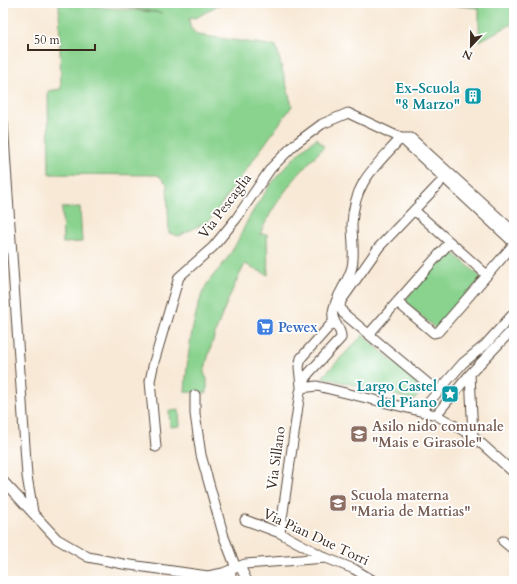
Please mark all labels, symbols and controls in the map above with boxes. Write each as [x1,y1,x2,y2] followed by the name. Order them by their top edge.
[28,26,95,52] scale bar
[451,26,491,66] north arrow
[34,32,61,48] text: 50 m
[460,46,475,64] text: N
[395,79,460,114] place label: Ex-Scuola "8 Marzo"
[463,86,483,106] building icon: Ex-Scuola "8 Marzo"
[194,169,256,243] street label: Via Pescaglia
[255,317,275,337] supermarket icon: Pewex
[278,318,318,337] place label: Pewex
[356,377,437,412] place label: Largo Castel del Piano
[440,384,460,404] place icon: Largo Castel del Piano
[372,417,504,452] place label: Asilo nido comunale "Mais e Girasole"
[349,424,369,444] school or university icon: Asilo nido comunale "Mais e Girasole"
[262,425,290,491] street label: Via Sillano
[351,486,471,521] place label: Scuola materna "Maria de Mattias"
[328,493,348,513] school or university icon: Scuola materna "Maria de Mattias"
[260,504,372,570] street label: Via Pian Due Torri

